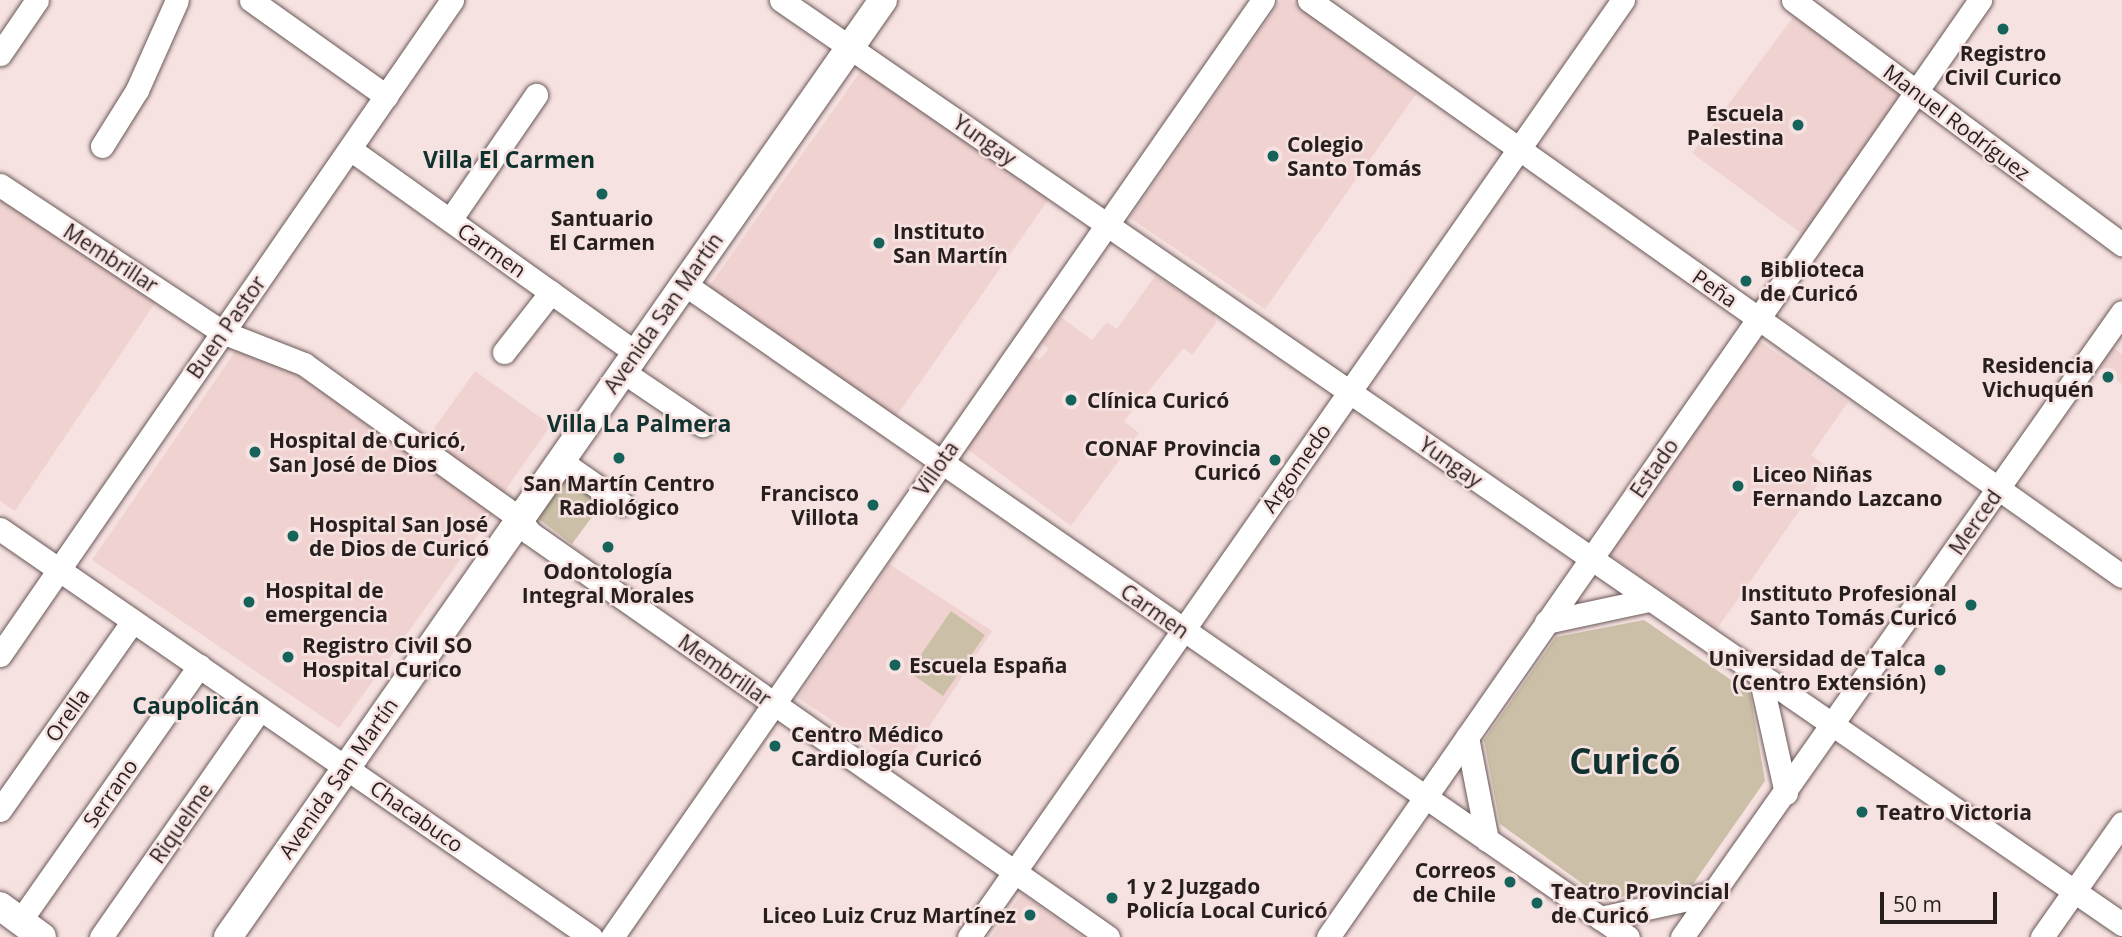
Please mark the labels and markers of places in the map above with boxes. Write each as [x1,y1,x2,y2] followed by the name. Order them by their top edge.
[1995,21,2011,37] marker: Registro Civil Curico
[1945,40,2061,90] place label: Registro Civil Curico
[1687,100,1784,150] place label: Escuela Palestina
[1790,117,1806,133] marker: Escuela Palestina
[1287,131,1422,181] place label: Colegio Santo Tomás
[1265,148,1281,164] marker: Colegio Santo Tomás
[594,186,610,202] marker: Santuario El Carmen
[549,205,655,255] place label: Santuario El Carmen
[893,218,1008,268] place label: Instituto San Martín
[871,235,887,251] marker: Instituto San Martín
[1760,256,1865,306] place label: Biblioteca de Curicó
[1738,273,1754,289] marker: Biblioteca de Curicó
[1981,352,2094,402] place label: Residencia Vichuquén
[2100,369,2116,385] marker: Residencia Vichuquén
[1087,387,1229,413] place label: Clínica Curicó
[1061,390,1081,410] marker: Clínica Curicó
[269,427,466,477] place label: Hospital de Curicó, San José de Dios
[1085,435,1261,485] place label: CONAF Provincia Curicó
[247,444,263,460] marker: Hospital de Curicó, San José de Dios
[609,448,629,468] marker: San Martín Centro Radiológico
[1267,452,1283,468] marker: CONAF Provincia Curicó
[1752,461,1943,511] place label: Liceo Niñas Fernando Lazcano
[523,470,715,520] place label: San Martín Centro Radiológico
[1730,478,1746,494] marker: Liceo Niñas Fernando Lazcano
[760,480,859,530] place label: Francisco Villota
[865,497,881,513] marker: Francisco Villota
[309,511,489,561] place label: Hospital San José de Dios de Curicó
[283,526,303,546] marker: Hospital San José de Dios de Curicó
[600,539,616,555] marker: Odontología Integral Morales
[522,558,694,608] place label: Odontología Integral Morales
[265,577,388,627] place label: Hospital de emergencia
[1741,580,1957,630] place label: Instituto Profesional Santo Tomás Curicó
[239,592,259,612] marker: Hospital de emergencia
[1963,597,1979,613] marker: Instituto Profesional Santo Tomás Curicó
[302,632,472,682] place label: Registro Civil SO Hospital Curico
[1709,645,1926,695] place label: Universidad de Talca (Centro Extensión)
[280,649,296,665] marker: Registro Civil SO Hospital Curico
[909,652,1067,678] place label: Escuela España
[887,657,903,673] marker: Escuela España
[1932,662,1948,678] marker: Universidad de Talca (Centro Extensión)
[791,721,982,771] place label: Centro Médico Cardiología Curicó
[765,736,785,756] marker: Centro Médico Cardiología Curicó
[1876,799,2032,825] place label: Teatro Victoria
[1854,804,1870,820] marker: Teatro Victoria
[1412,857,1496,907] place label: Correos de Chile
[1126,873,1327,923] place label: 1 y 2 Juzgado Policía Local Curicó
[1502,874,1518,890] marker: Correos de Chile
[1551,878,1730,928] place label: Teatro Provincial de Curicó
[1104,890,1120,906] marker: 1 y 2 Juzgado Policía Local Curicó
[1529,895,1545,911] marker: Teatro Provincial de Curicó
[762,902,1016,928] place label: Liceo Luiz Cruz Martínez
[1022,907,1038,923] marker: Liceo Luiz Cruz Martínez

